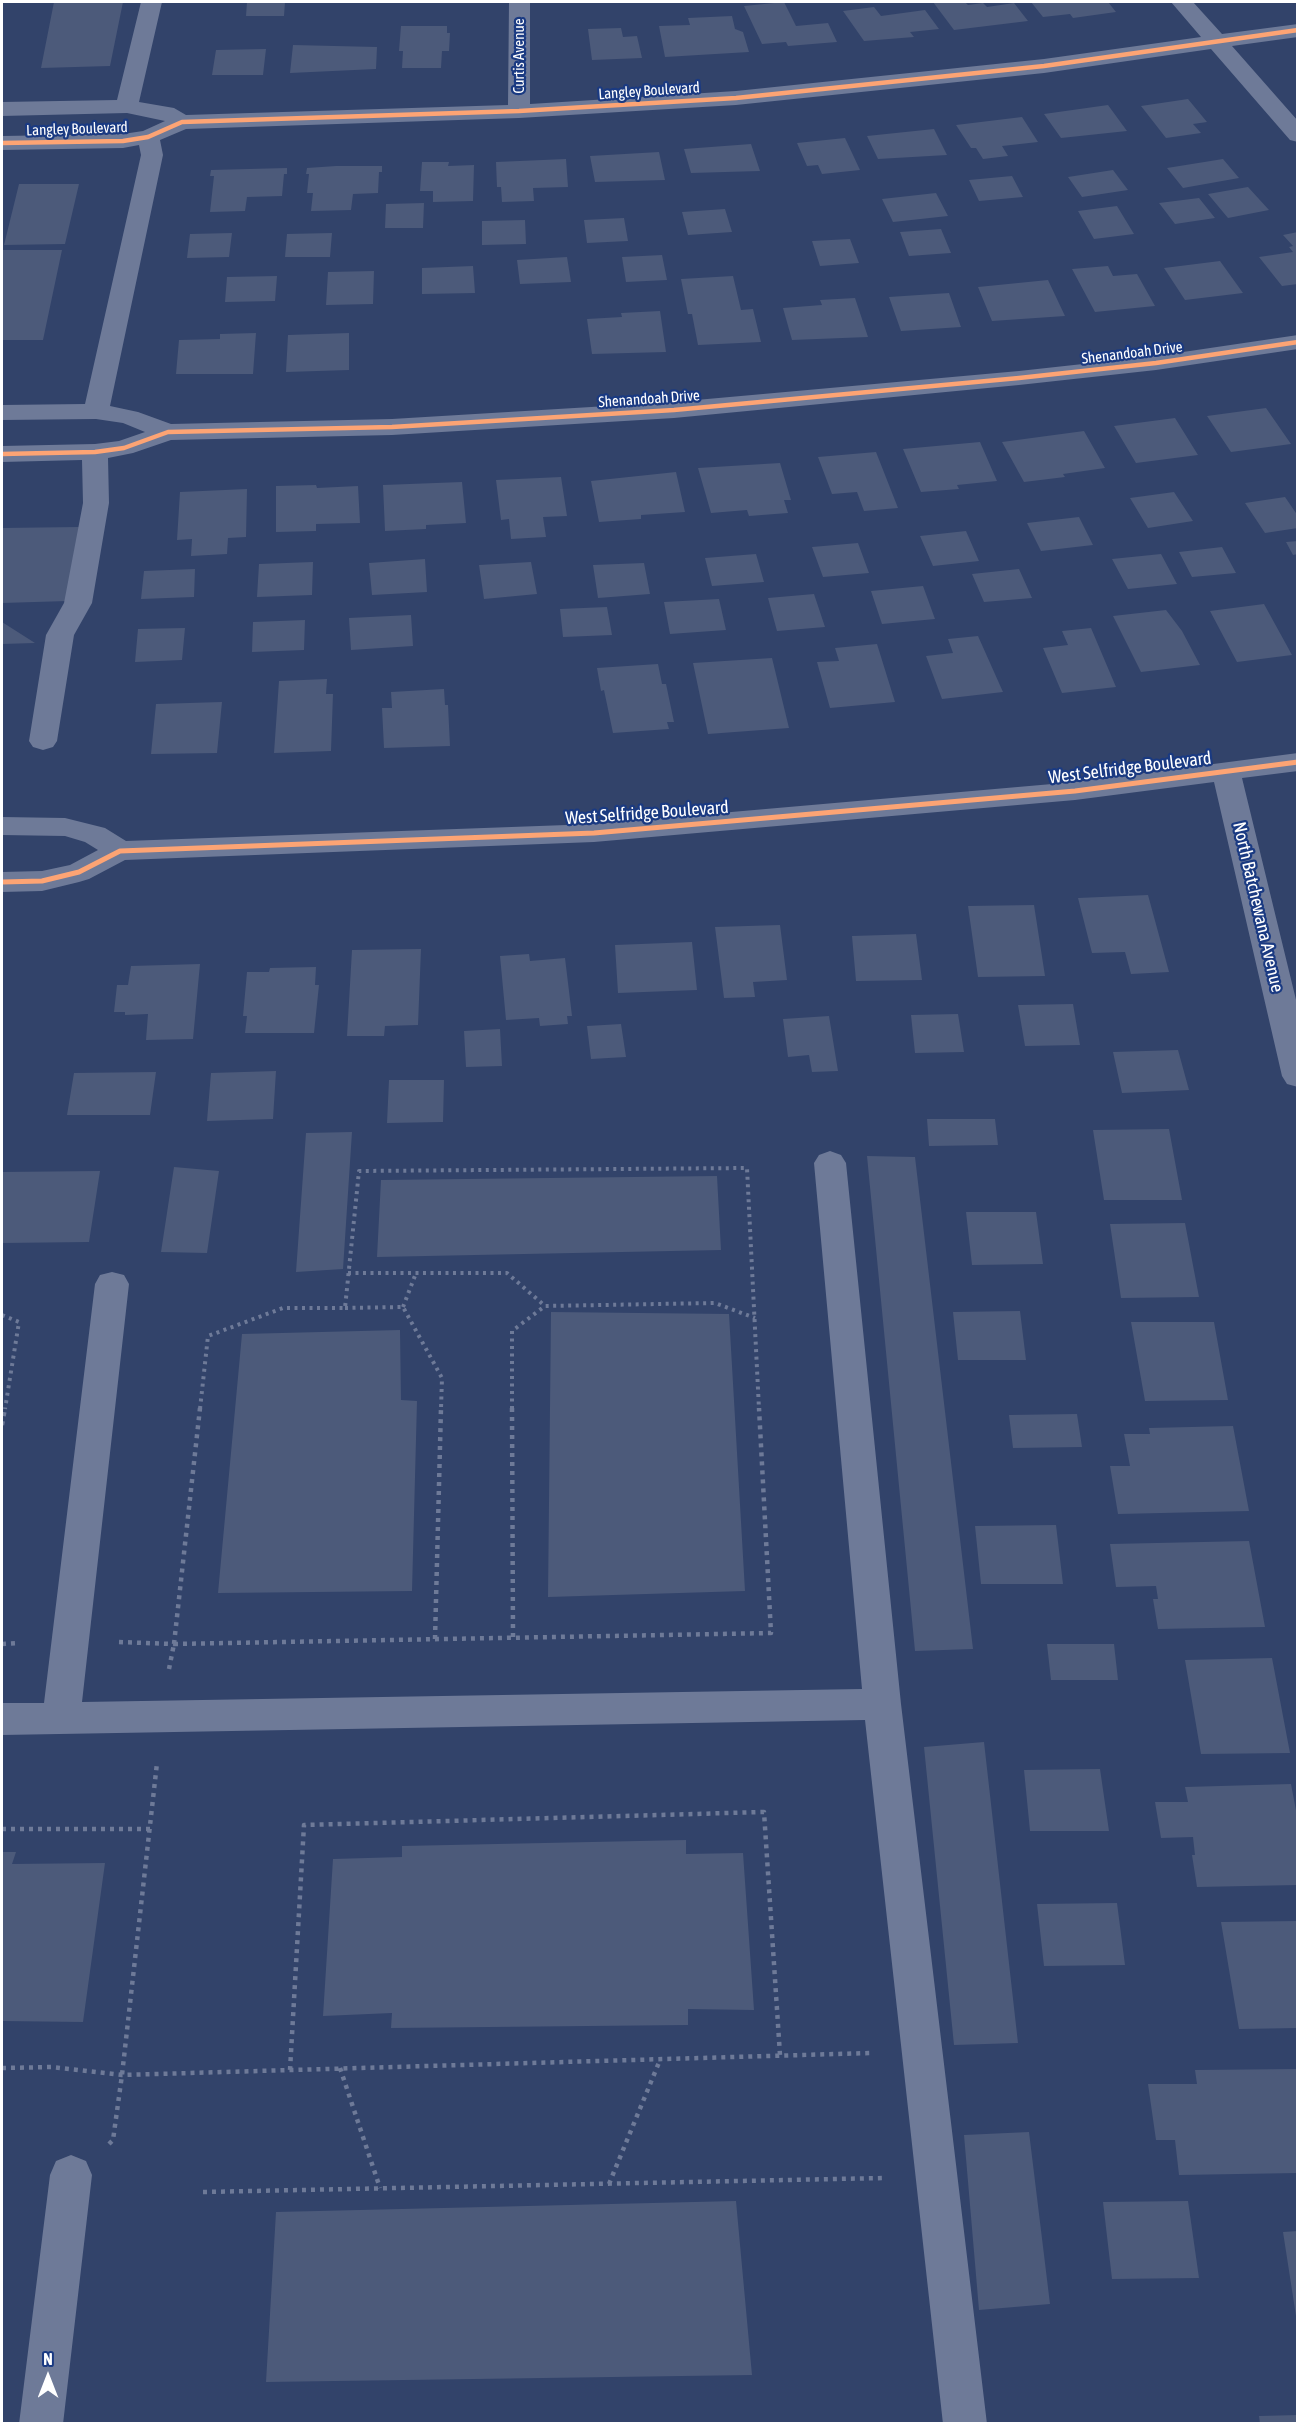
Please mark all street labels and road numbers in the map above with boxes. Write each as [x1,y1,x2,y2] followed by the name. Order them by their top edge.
[510,19,528,93] street label: Curtis Avenue
[598,78,700,104] street label: Langley Boulevard
[26,118,128,140] street label: Langley Boulevard
[1081,338,1183,368] street label: Shenandoah Drive
[598,386,700,412] street label: Shenandoah Drive
[1047,747,1213,789] street label: West Selfridge Boulevard
[565,797,729,829] street label: West Selfridge Boulevard
[1228,820,1288,994] street label: North Batchewana Avenue

